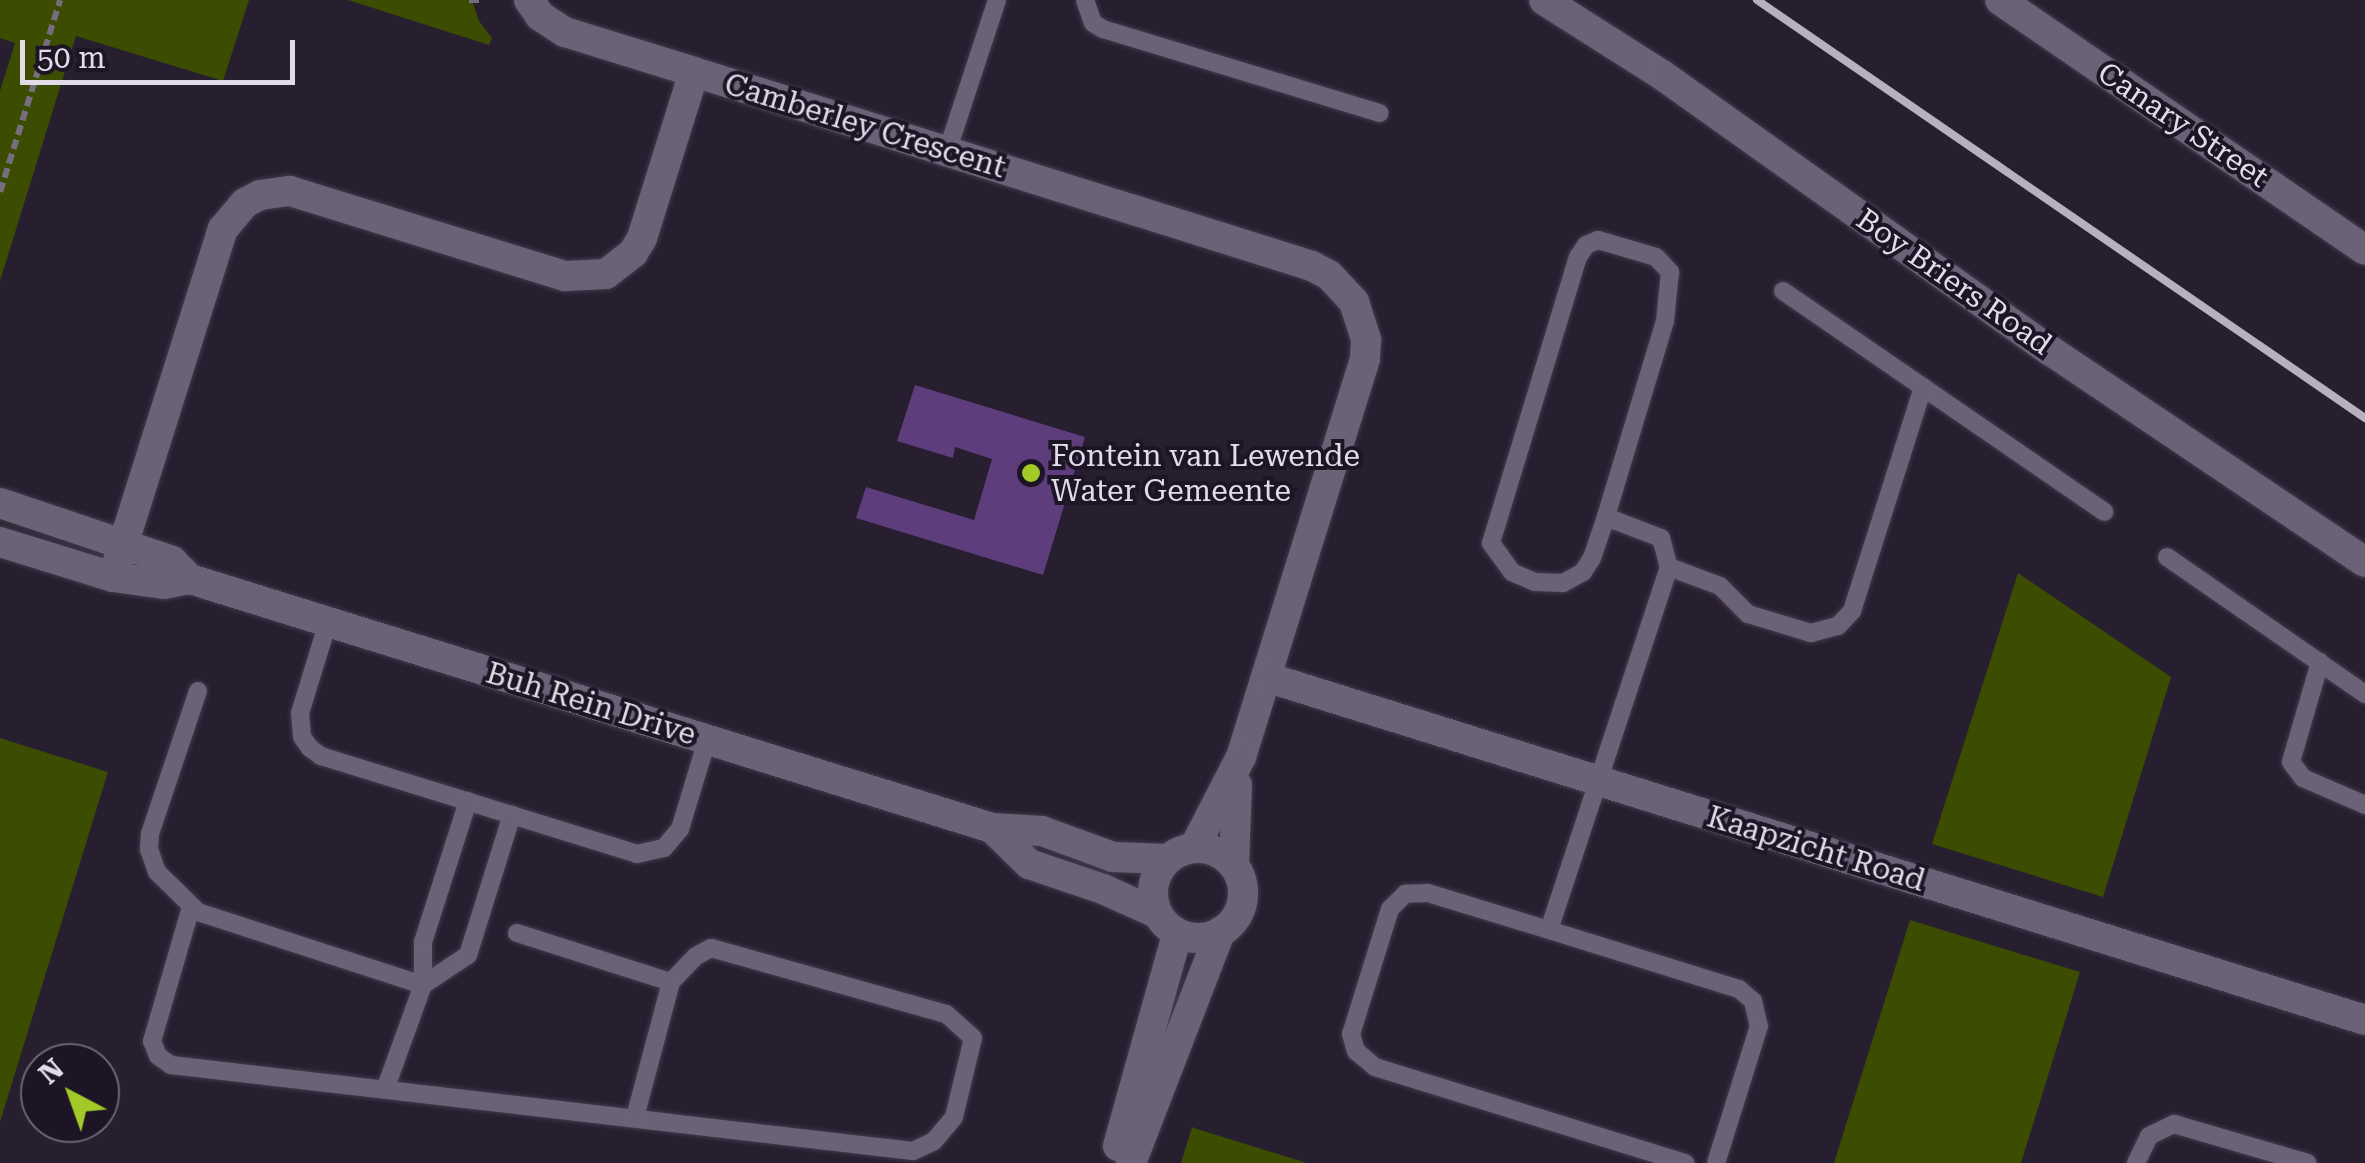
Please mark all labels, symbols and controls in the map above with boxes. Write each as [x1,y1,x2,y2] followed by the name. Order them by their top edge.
[25,20,300,82] scale bar
[37,40,106,75] text: 50 m
[2091,55,2275,195] street label: Canary Street
[720,66,1010,186] street label: Camberley Crescent
[1850,201,2058,363] street label: Boy Briers Road
[1051,438,1360,508] place label: Fontein van Lewende Water Gemeente
[1020,462,1042,484] marker: Fontein van Lewende Water Gemeente
[482,655,700,753] street label: Buh Rein Drive
[1703,799,1929,899] street label: Kaapzicht Road
[20,1043,120,1143] north arrow
[32,1052,70,1091] text: N

